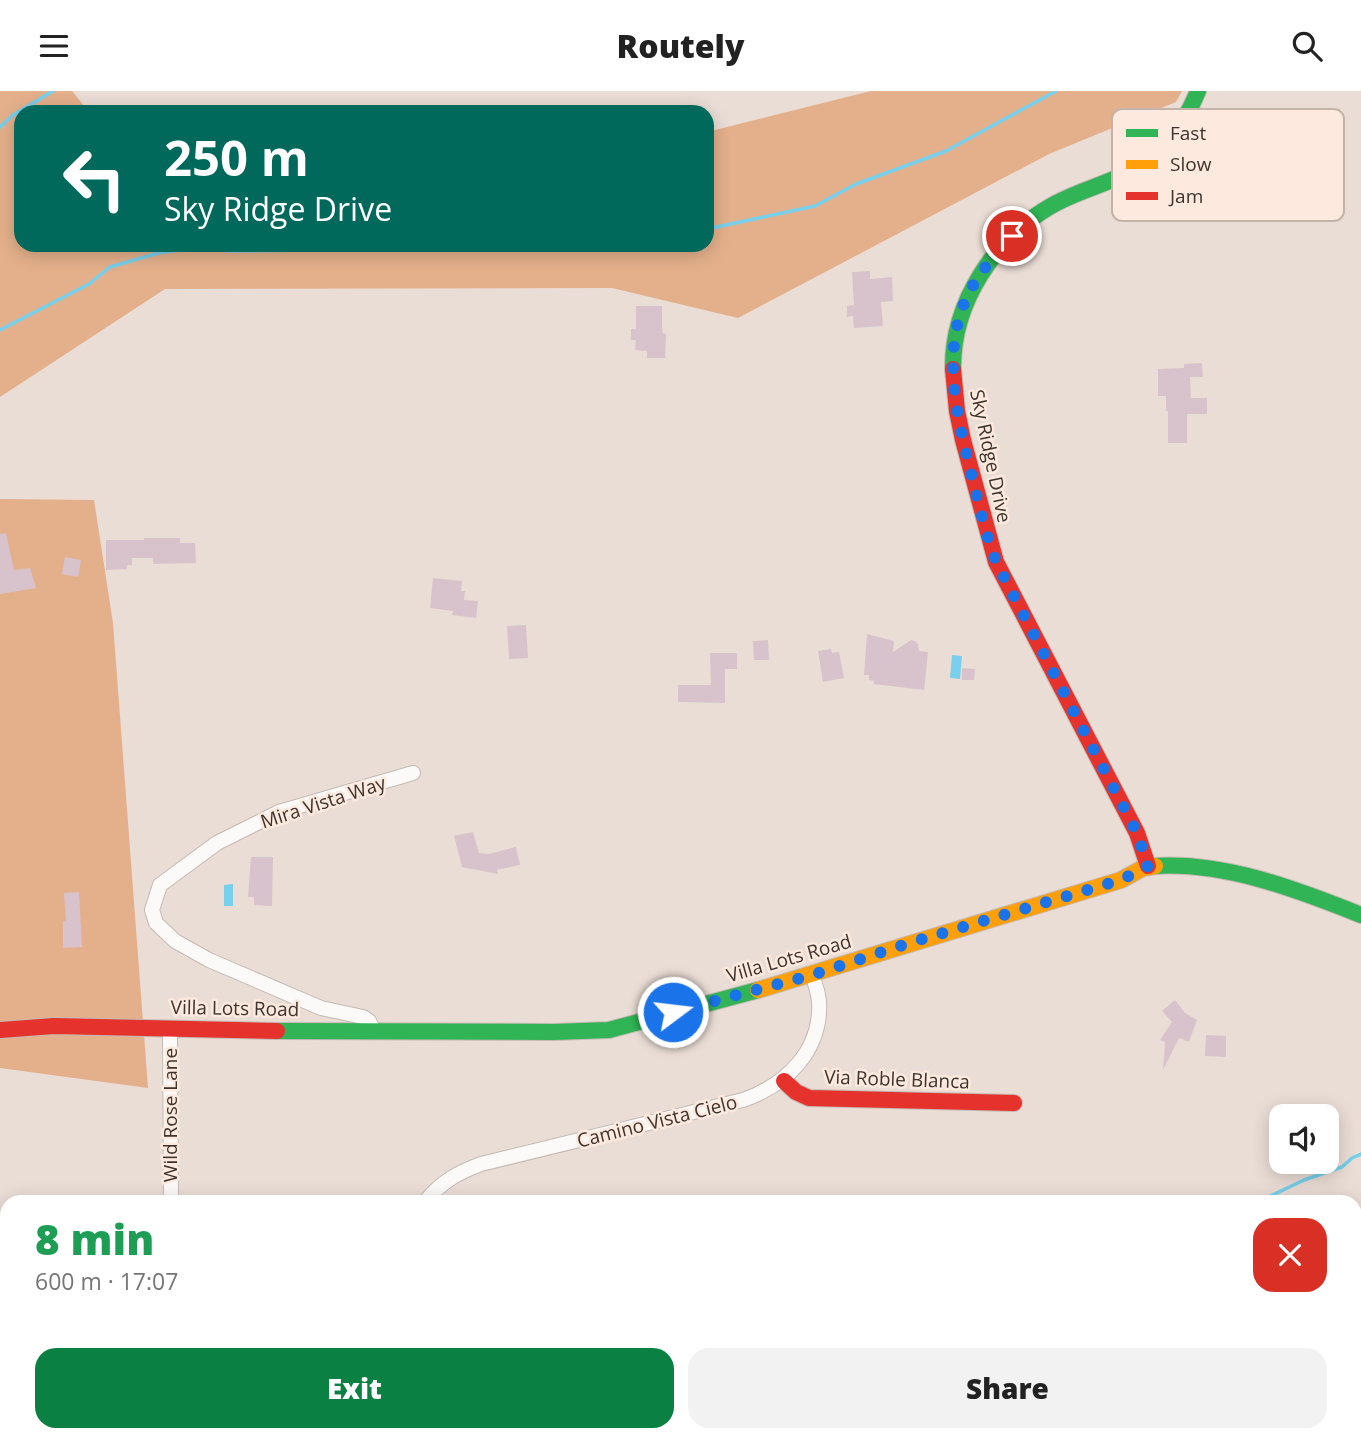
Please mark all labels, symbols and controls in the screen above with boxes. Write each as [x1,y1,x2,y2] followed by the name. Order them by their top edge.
[617,24,744,67] text: Routely
[35,27,73,65] icon: menu
[1288,27,1326,65] icon: search
[1112,109,1344,221] legend
[1170,120,1206,146] text: Fast
[164,124,309,190] text: 250 m
[49,133,140,224] icon: left
[1170,151,1212,177] text: Slow
[1168,183,1203,209] text: Jam
[164,187,392,230] text: Sky Ridge Drive
[982,206,1042,266] pin
[993,217,1031,255] icon: arrive
[964,387,1018,525] street label: Sky Ridge Drive
[257,769,389,834] street label: Mira Vista Way
[724,928,854,988] street label: Villa Lots Road
[636,975,710,1049] position arrow
[170,994,300,1022] street label: Villa Lots Road
[157,1048,183,1182] street label: Wild Rose Lane
[824,1063,970,1095] street label: Via Roble Blanca
[574,1089,740,1153] street label: Camino Vista Cielo
[1269,1104,1339,1174] map controls
[1269,1104,1339,1174] button: sound
[35,1210,154,1267] text: 8 min
[1253,1218,1327,1292] button: close
[35,1265,178,1297] text: 600 m · 17:07
[35,1348,674,1428] button: Exit
[688,1348,1327,1428] button: Share

